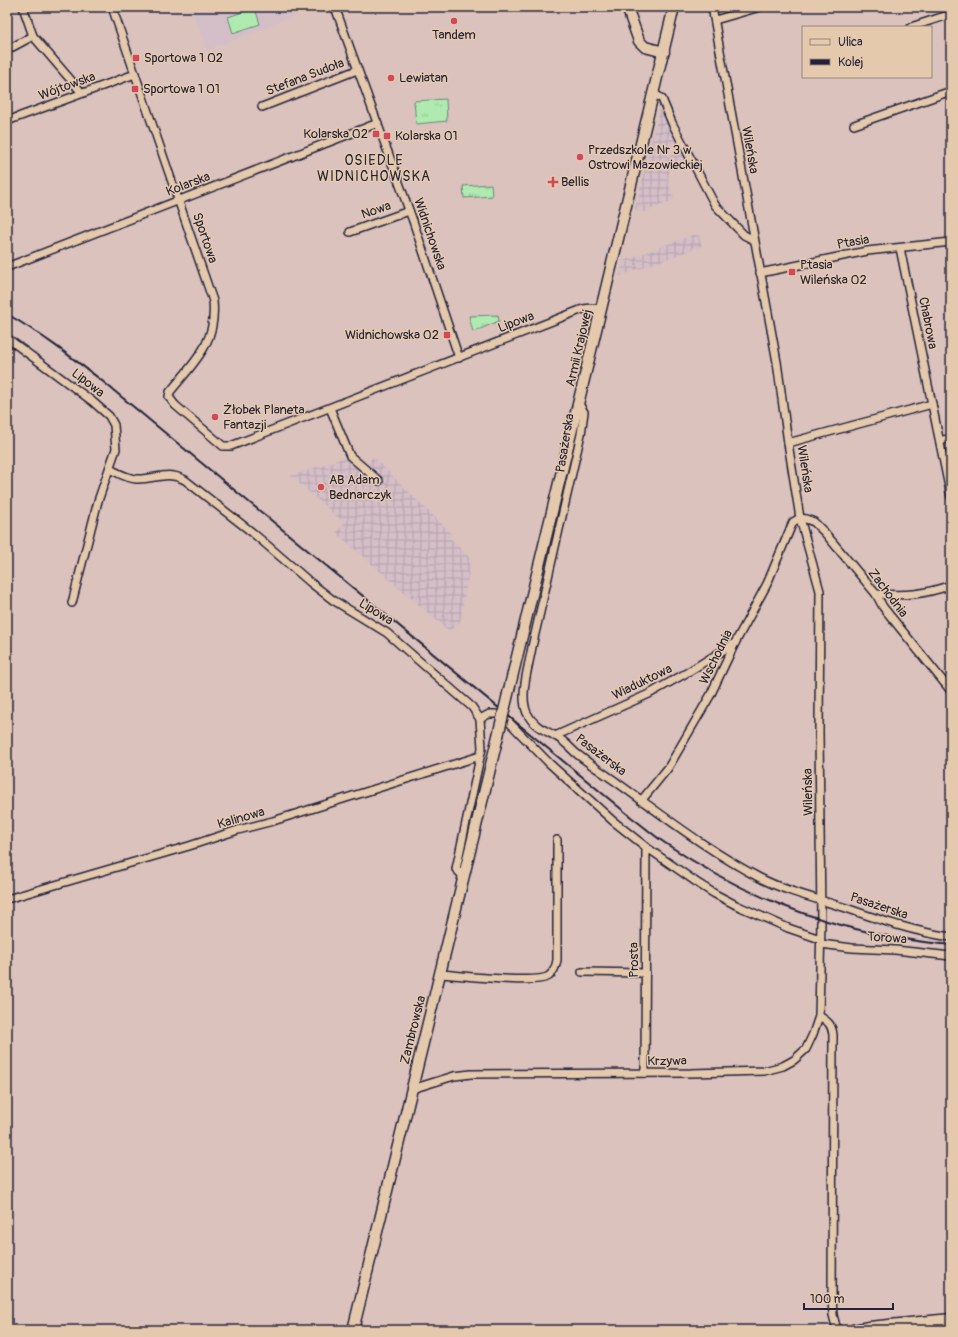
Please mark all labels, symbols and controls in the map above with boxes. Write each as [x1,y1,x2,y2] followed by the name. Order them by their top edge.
[449,16,459,26] marker: Tandem
[802,26,932,78] legend
[432,27,476,43] place label: Tandem
[838,35,863,50] text: Ulica
[144,50,223,66] place label: Sportowa 1 02
[131,53,141,63] marker: Sportowa 1 02
[264,55,346,99] street label: Stefana Sudoła
[838,55,863,70] text: Kolej
[36,68,98,104] street label: Wójtowska
[399,70,448,86] place label: Lewiatan
[386,73,396,83] marker: Lewiatan
[143,81,220,97] place label: Sportowa 1 01
[130,84,140,94] marker: Sportowa 1 01
[738,125,762,175] street label: Wileńska
[303,126,368,142] place label: Kolarska 02
[395,128,458,144] place label: Kolarska 01
[371,129,381,139] marker: Kolarska 02
[382,131,392,141] marker: Kolarska 01
[588,142,703,173] place label: Przedszkole Nr 3 w Ostrowi Mazowieckiej
[317,152,431,185] district label: OSIEDLE WIDNICHOWSKA
[575,152,585,162] marker: Przedszkole Nr 3 w Ostrowi Mazowieckiej
[164,168,212,200] street label: Kolarska
[561,174,589,190] place label: Bellis
[548,177,558,187] marker: Bellis
[410,196,450,272] street label: Widnichowska
[359,197,393,223] street label: Nowa
[189,211,221,265] street label: Sportowa
[836,231,870,253] street label: Ptasia
[800,257,867,288] place label: Ptasia Wileńska 02
[787,267,797,277] marker: Ptasia Wileńska 02
[915,296,941,350] street label: Chabrowa
[496,308,536,336] street label: Lipowa
[562,308,596,388] street label: Armii Krajowej
[345,327,439,343] place label: Widnichowska 02
[442,330,452,340] marker: Widnichowska 02
[68,365,108,401] street label: Lipowa
[223,402,304,433] place label: Żłobek Planeta Fantazji
[210,412,220,422] marker: Żłobek Planeta Fantazji
[552,412,578,474] street label: Pasażerska
[793,444,817,494] street label: Wileńska
[329,472,392,503] place label: AB Adam Bednarczyk
[316,482,326,492] marker: AB Adam Bednarczyk
[865,566,911,620] street label: Zachodnia
[356,595,396,629] street label: Lipowa
[696,627,736,687] street label: Wschodnia
[609,661,675,703] street label: Wiaduktowa
[572,731,630,779] street label: Pasażerska
[800,768,816,816] street label: Wileńska
[216,804,266,832] street label: Kalinowa
[848,889,910,923] street label: Pasażerska
[867,929,907,947] street label: Torowa
[626,942,642,978] street label: Prosta
[397,994,429,1066] street label: Zambrowska
[647,1053,687,1069] street label: Krzywa
[804,1285,893,1311] scale bar
[810,1292,845,1307] text: 100 m

